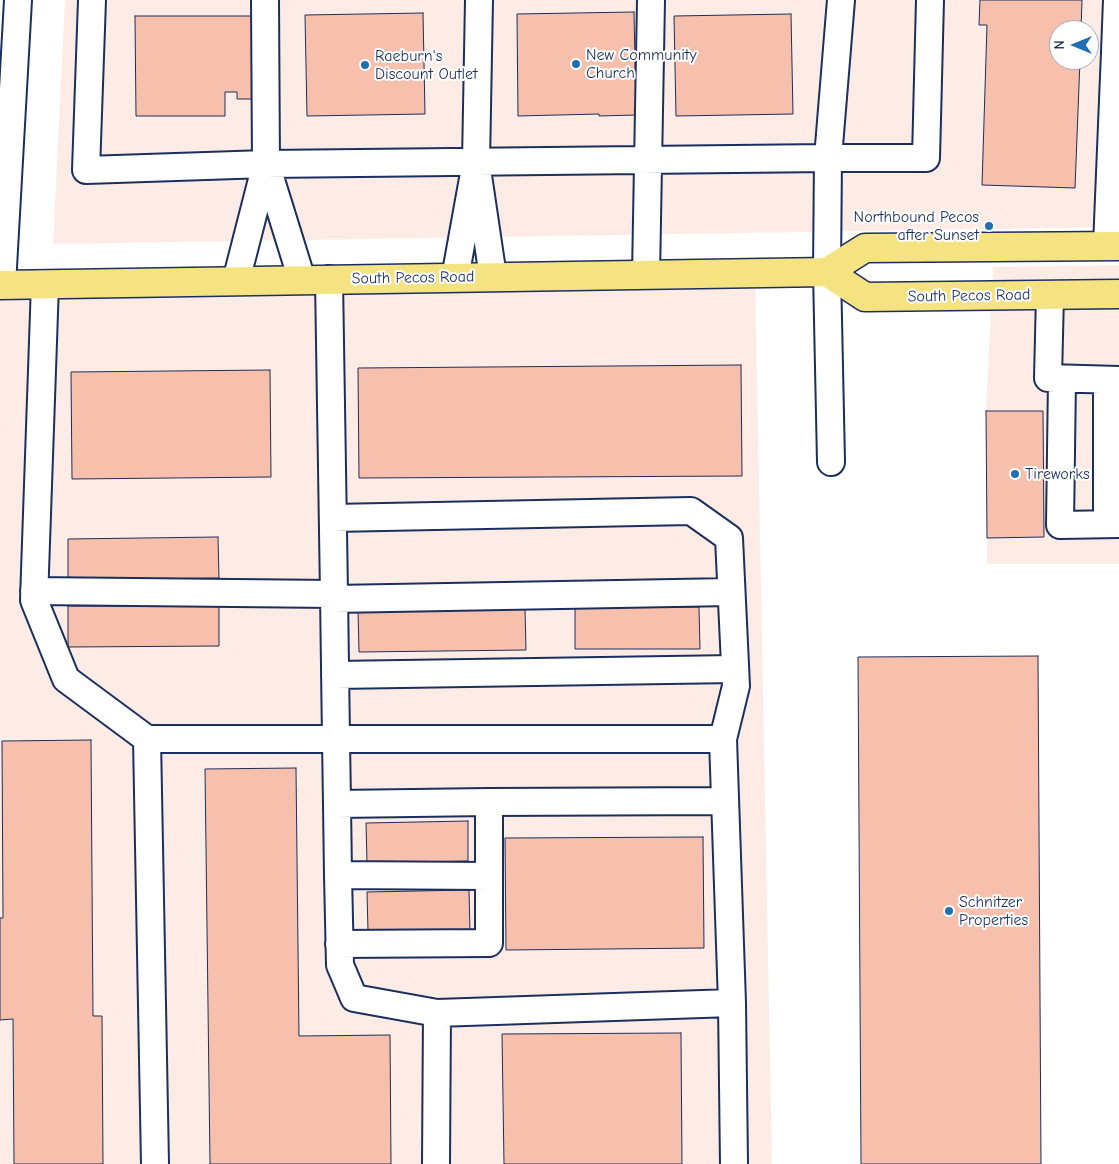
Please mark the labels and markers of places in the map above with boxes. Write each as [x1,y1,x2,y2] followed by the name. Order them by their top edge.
[586,45,697,83] place label: New Community Church
[375,46,478,84] place label: Raeburn's Discount Outlet
[570,58,582,70] marker: New Community Church
[359,59,371,71] marker: Raeburn's Discount Outlet
[854,207,979,245] place label: Northbound Pecos after Sunset
[983,220,995,232] marker: Northbound Pecos after Sunset
[1025,464,1090,484] place label: Tireworks
[1009,468,1021,480] marker: Tireworks
[959,892,1028,930] place label: Schnitzer Properties
[943,905,955,917] marker: Schnitzer Properties

